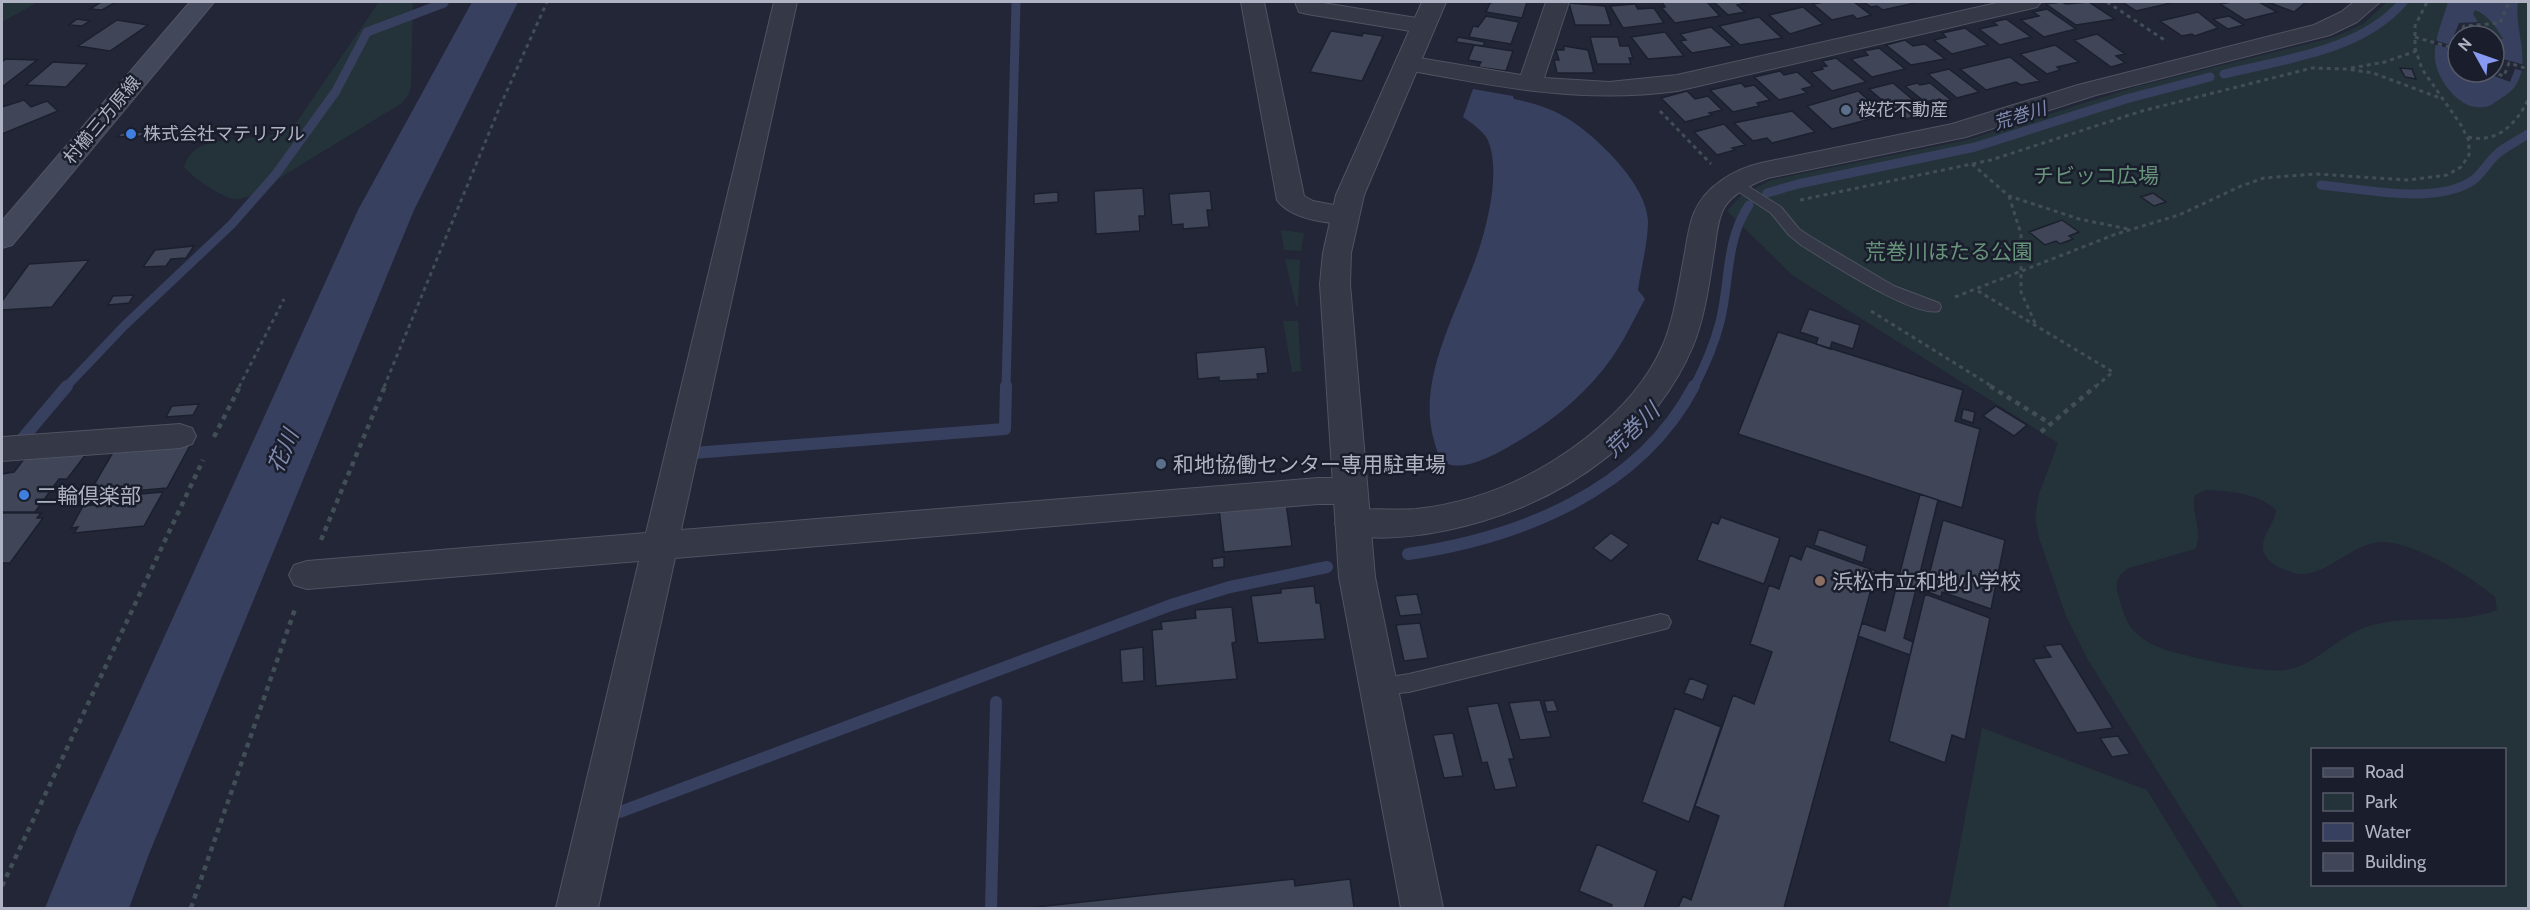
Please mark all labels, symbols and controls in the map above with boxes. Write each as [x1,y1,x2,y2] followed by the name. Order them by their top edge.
[2446,24,2506,84] north arrow
[2454,34,2476,55] text: N
[59,72,145,168] street label: 村櫛三方原線
[1991,97,2051,134] water label: 荒巻川
[1858,99,1948,121] place label: 桜花不動産
[1839,103,1853,117] marker: 桜花不動産
[143,123,305,145] place label: 株式会社マテリアル
[124,127,138,141] marker: 株式会社マテリアル
[2033,163,2159,188] park label: チビッコ広場
[1865,239,2033,264] park label: 荒巻川ほたる公園
[1599,396,1667,463] water label: 荒巻川
[262,424,305,477] water label: 花川
[1173,452,1446,477] place label: 和地協働センター専用駐車場
[1154,457,1168,471] marker: 和地協働センター専用駐車場
[36,483,141,508] place label: 二輪倶楽部
[17,488,31,502] marker: 二輪倶楽部
[1832,569,2021,594] place label: 浜松市立和地小学校
[1813,574,1827,588] marker: 浜松市立和地小学校
[2311,748,2506,886] legend
[2365,761,2404,783] text: Road
[2365,791,2398,813] text: Park
[2365,821,2411,843] text: Water
[2365,851,2427,873] text: Building

